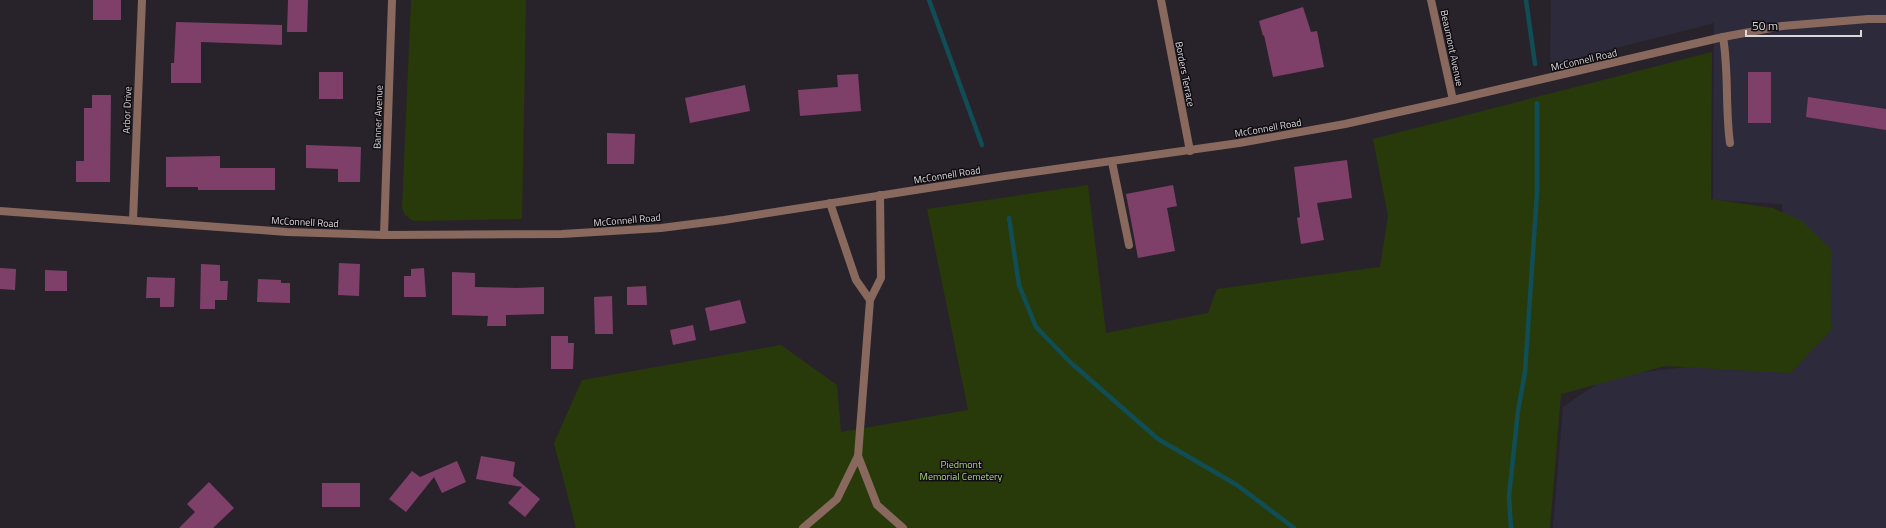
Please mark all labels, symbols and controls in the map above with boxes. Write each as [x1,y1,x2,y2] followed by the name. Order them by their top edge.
[1437,9,1467,87] street label: Beaumont Avenue
[1746,12,1861,38] scale bar
[1752,16,1778,35] text: 50 m
[1171,40,1199,108] street label: Borders Terrace
[1549,45,1619,75] street label: McConnell Road
[369,85,387,149] street label: Banner Avenue
[119,86,135,134] street label: Arbor Drive
[1233,115,1303,141] street label: McConnell Road
[912,162,982,188] street label: McConnell Road
[593,210,661,230] street label: McConnell Road
[271,213,339,231] street label: McConnell Road
[920,457,1003,484] park label: Piedmont Memorial Cemetery

